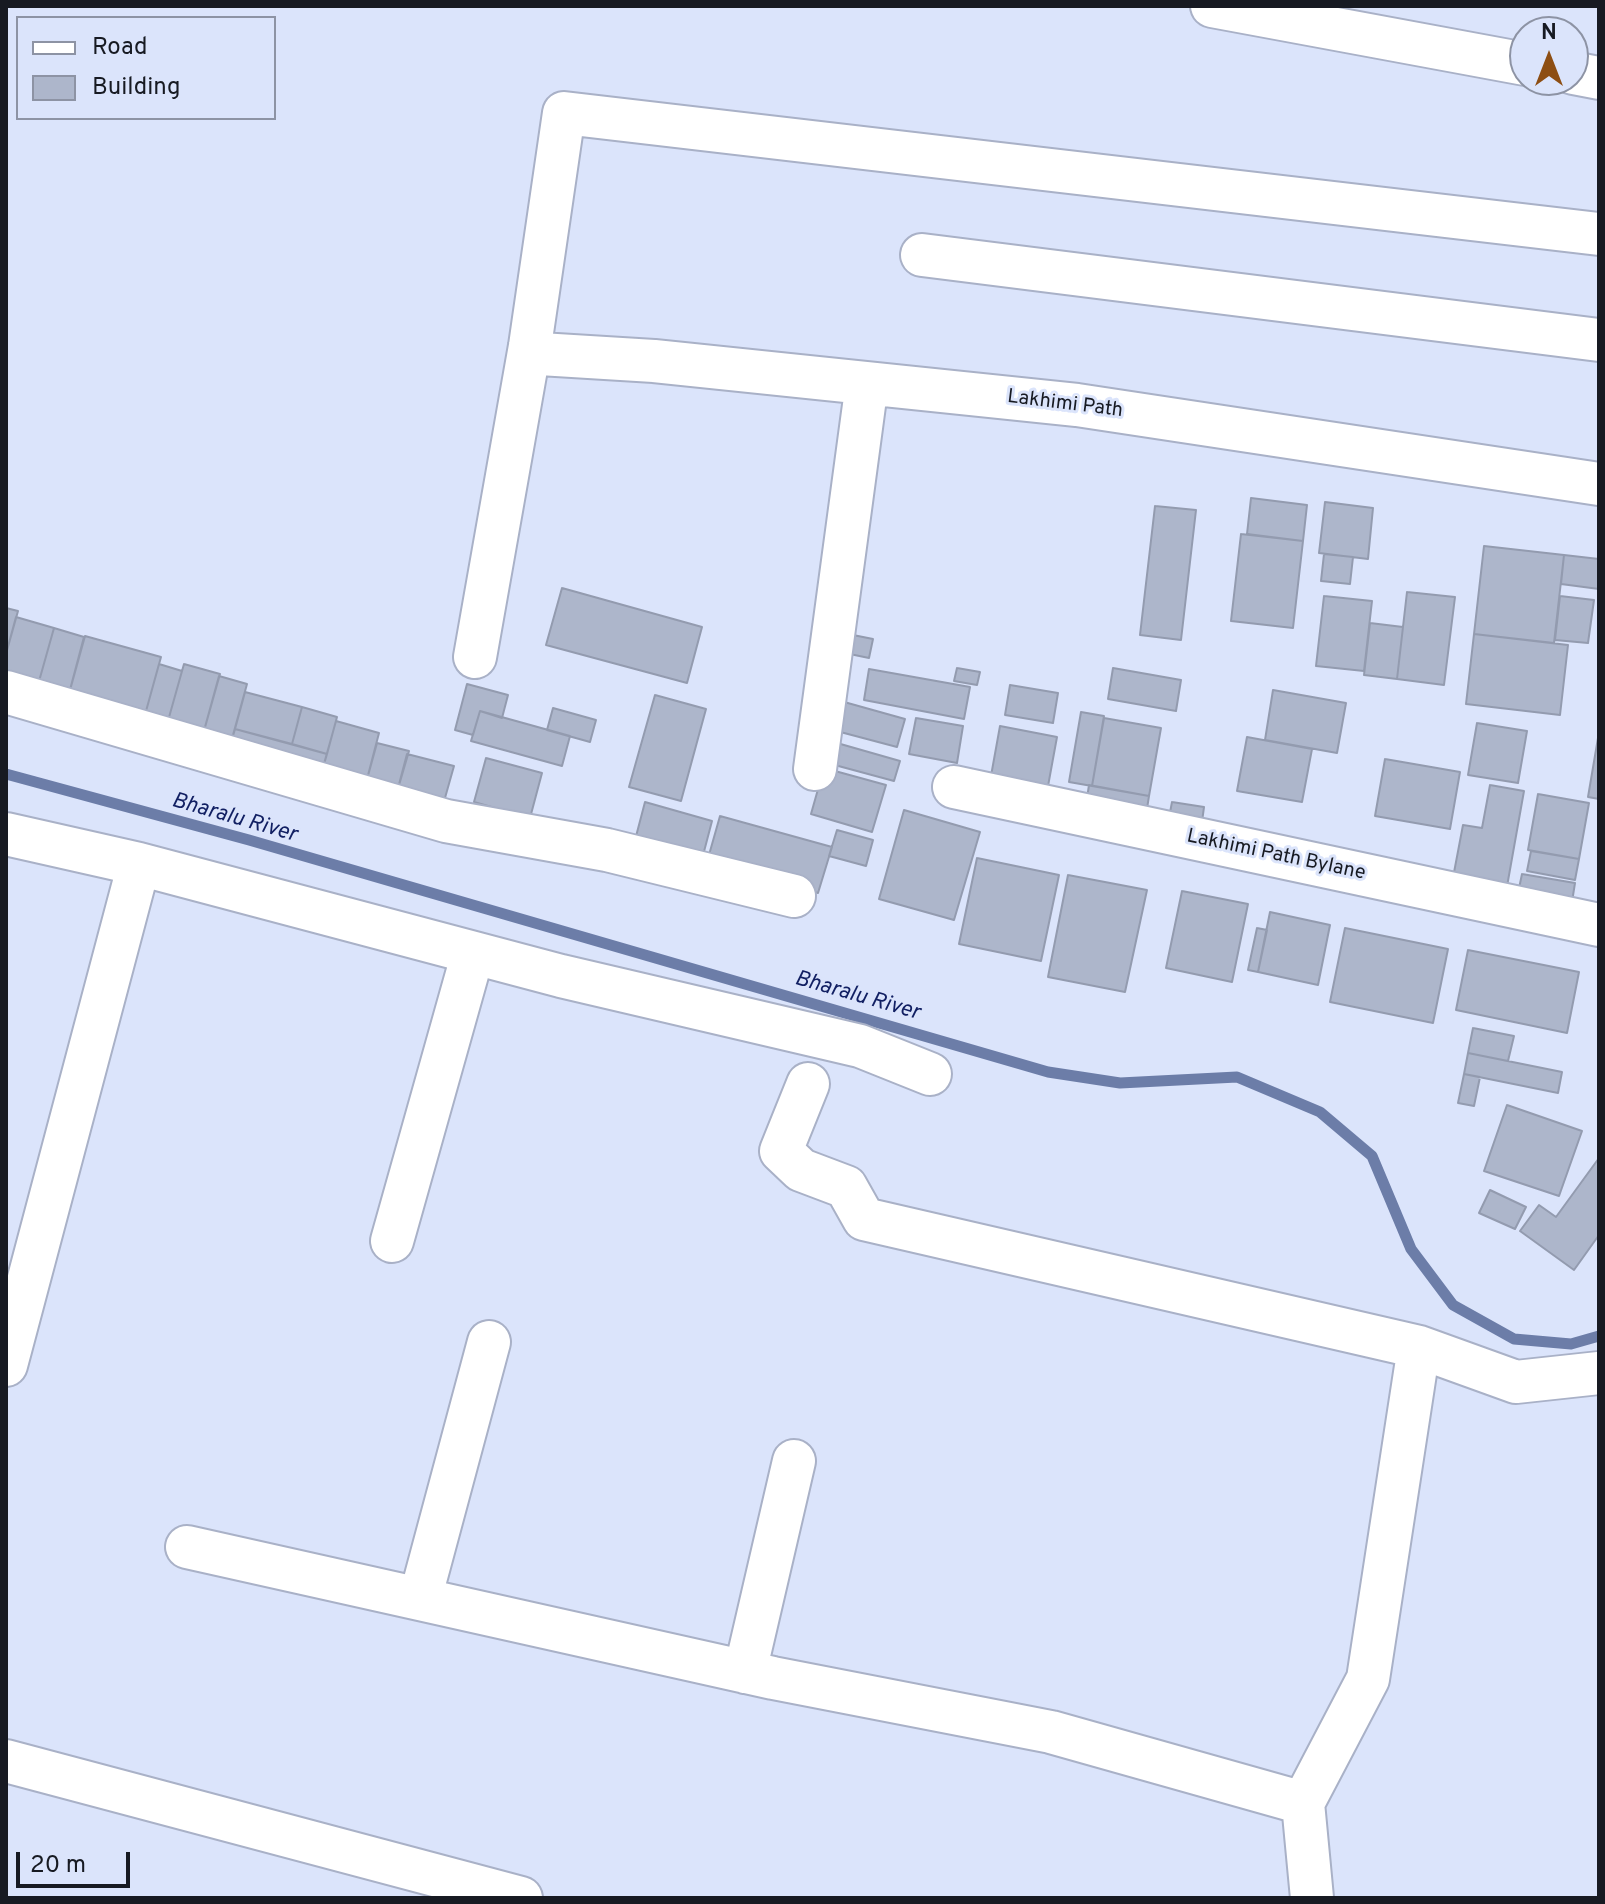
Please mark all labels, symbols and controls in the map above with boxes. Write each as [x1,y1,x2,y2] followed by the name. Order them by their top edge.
[16,16,276,120] legend
[1509,16,1589,96] north arrow
[1541,20,1557,47] text: N
[92,33,148,63] text: Road
[92,73,181,103] text: Building
[1006,386,1124,424] street label: Lakhimi Path
[168,789,300,849] water label: Bharalu River
[1184,825,1368,887] street label: Lakhimi Path Bylane
[791,967,923,1027] water label: Bharalu River
[20,1836,134,1886] scale bar
[30,1851,86,1881] text: 20 m

